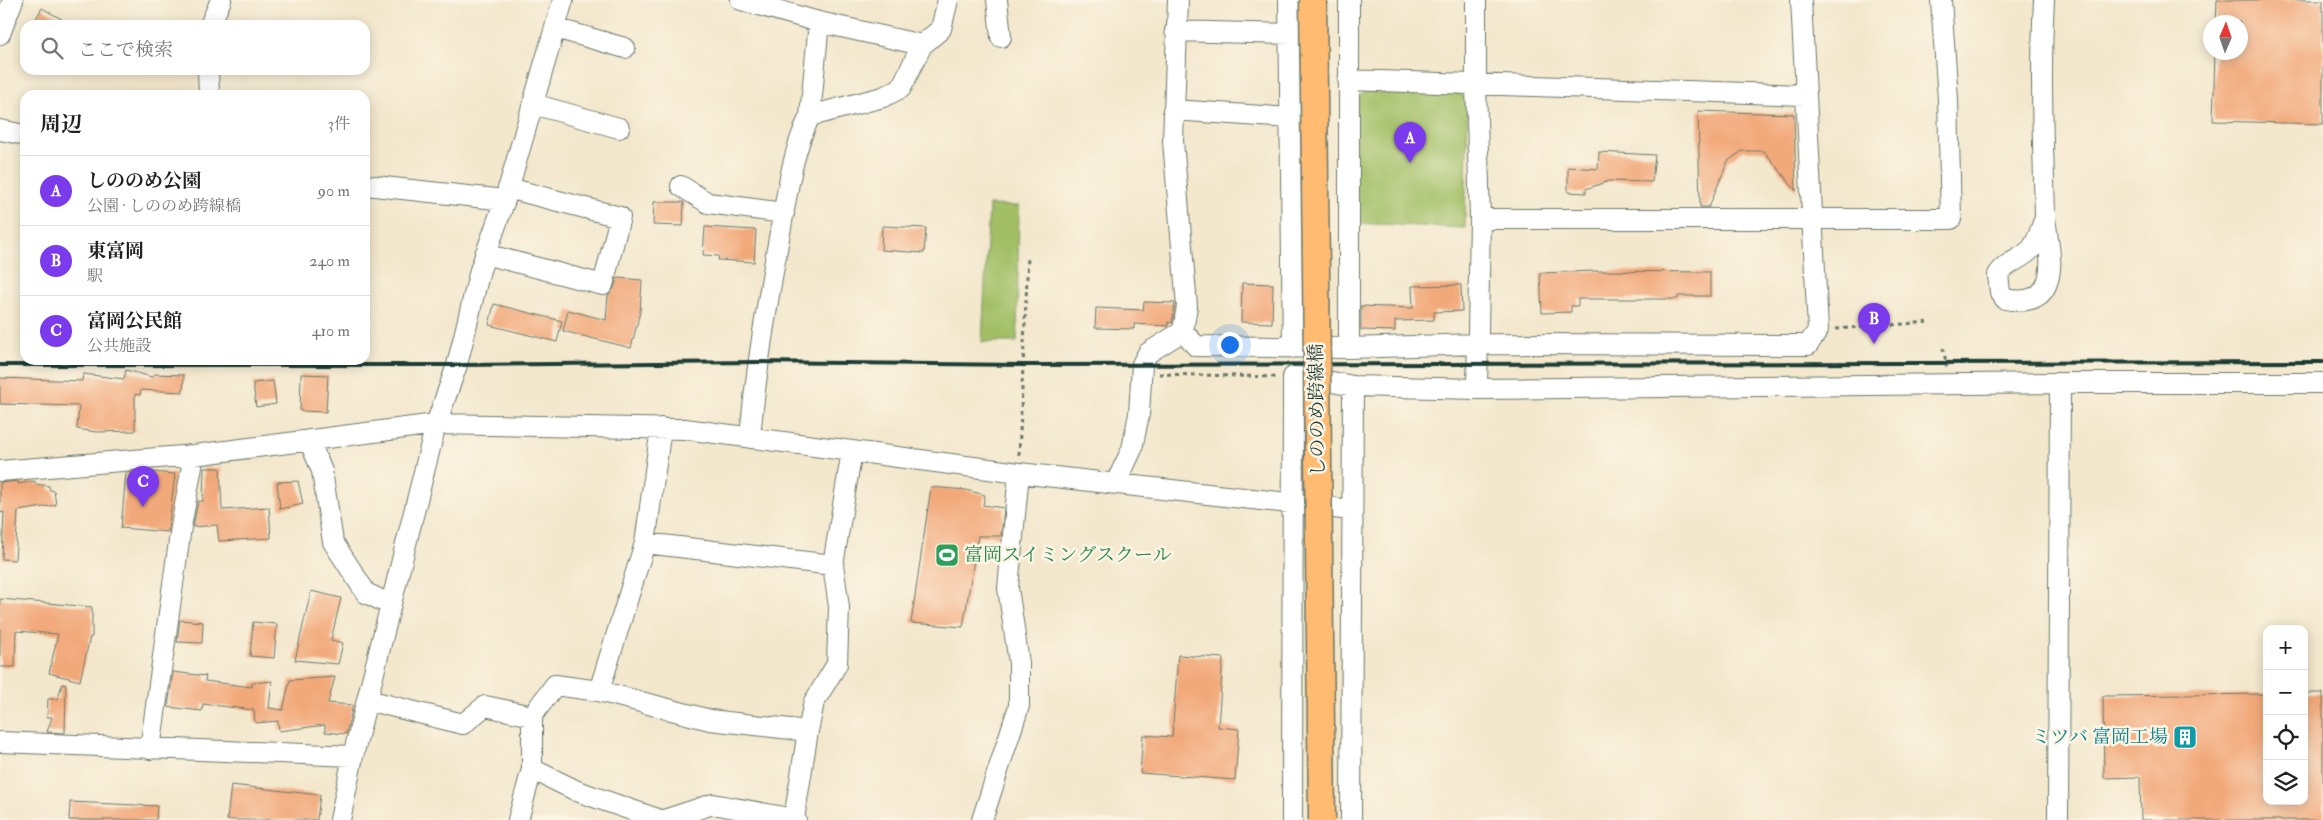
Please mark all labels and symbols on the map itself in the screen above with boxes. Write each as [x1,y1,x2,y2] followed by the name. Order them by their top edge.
[2203,15,2248,60] north arrow
[1394,122,1426,163] pin: A
[1858,303,1890,344] pin: B
[1217,332,1243,358] your location
[1304,343,1330,477] street label: しののめ跨線橋
[127,466,159,507] pin: C
[934,542,960,568] sports icon: 富岡スイミングスクール
[964,543,1172,567] place label: 富岡スイミングスクール
[2172,724,2198,750] building icon: ミツバ 富岡工場
[2031,725,2168,749] place label: ミツバ 富岡工場

